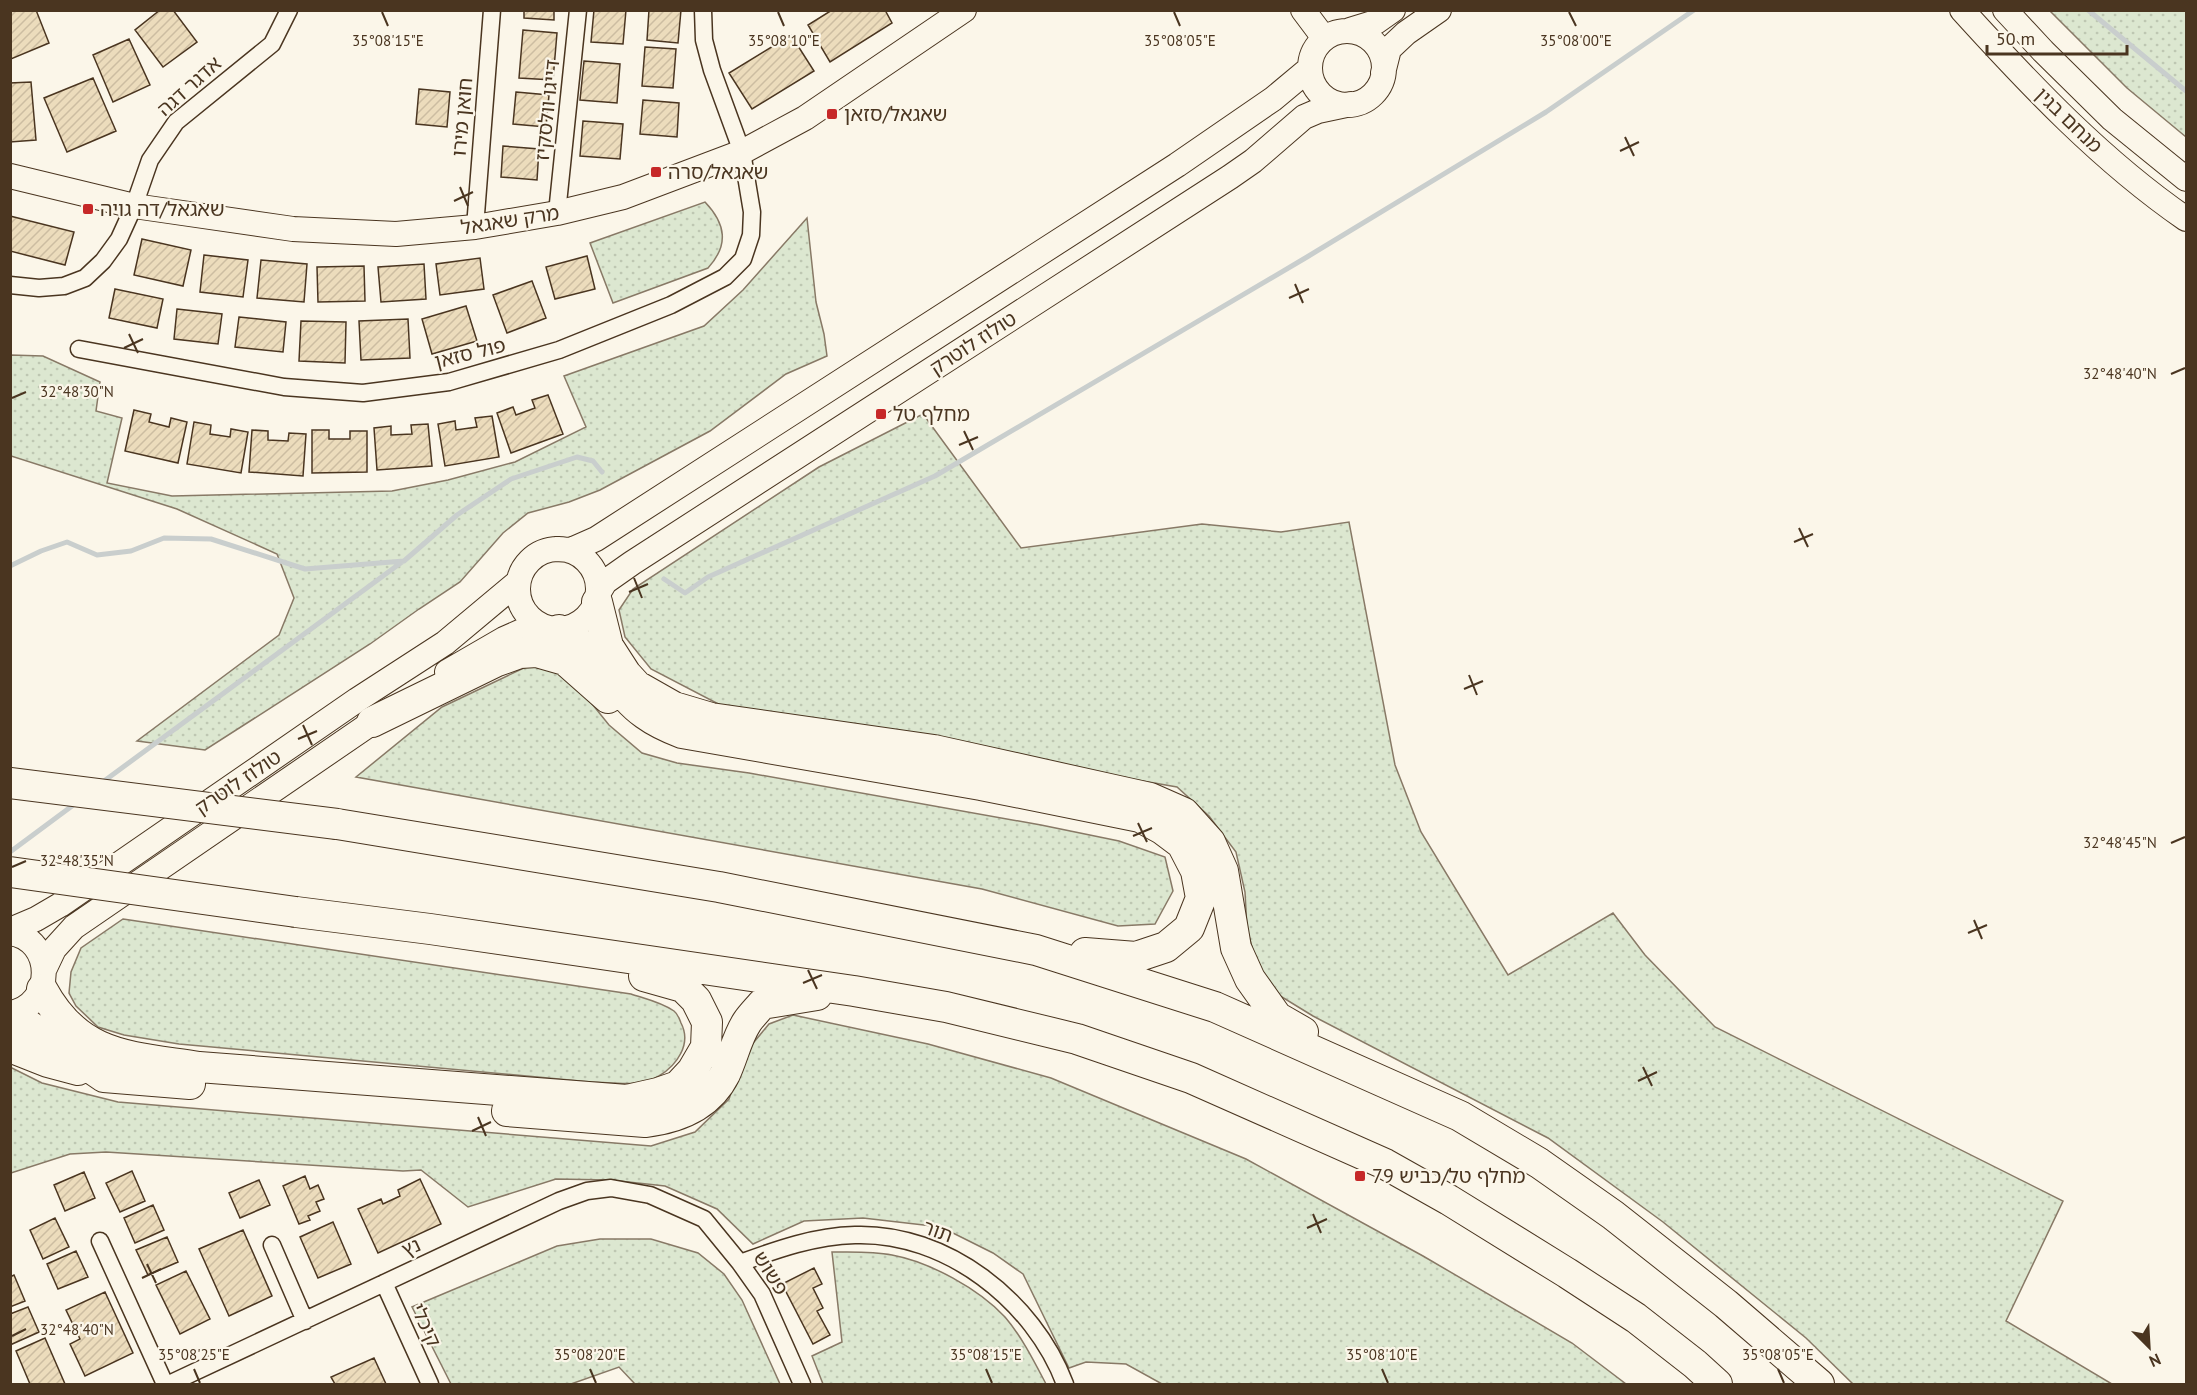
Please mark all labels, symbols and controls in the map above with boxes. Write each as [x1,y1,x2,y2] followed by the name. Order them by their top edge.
[1987,18,2126,56] scale bar
[1996,27,2035,50] text: 50 m
[352,31,424,50] text: 35°08'15"E
[748,31,820,50] text: 35°08'10"E
[1144,31,1216,50] text: 35°08'05"E
[1540,31,1612,50] text: 35°08'00"E
[151,50,227,122] street label: אדגר דגה
[529,58,565,162] street label: דייגו וולסקיז
[446,77,478,157] street label: חואן מירו
[2030,82,2108,158] street label: מנחם בגין
[844,101,947,127] place label: שאגאל/סזאן
[825,107,839,121] marker: שאגאל/סזאן
[668,159,768,185] place label: שאגאל/סרה
[649,165,663,179] marker: שאגאל/סרה
[100,196,225,222] place label: שאגאל/דה גויה
[459,199,561,241] street label: מרק שאגאל
[81,202,95,216] marker: שאגאל/דה גויה
[925,305,1021,381] street label: טולוז לוטרק
[432,332,508,374] street label: פול סזאן
[2083,364,2157,383] text: 32°48'40"N
[40,382,114,401] text: 32°48'30"N
[893,401,970,427] place label: מחלף טל
[874,407,888,421] marker: מחלף טל
[190,744,286,820] street label: טולוז לוטרק
[2083,833,2157,852] text: 32°48'45"N
[40,851,114,870] text: 32°48'35"N
[1372,1163,1525,1189] place label: מחלף טל/כביש 79
[1353,1169,1367,1183] marker: מחלף טל/כביש 79
[919,1214,957,1248] street label: תור
[397,1231,425,1263] street label: נץ
[747,1246,795,1300] street label: פשוש
[405,1299,447,1351] street label: קיכלי
[2119,1317,2179,1377] north arrow
[40,1320,114,1339] text: 32°48'40"N
[158,1345,230,1364] text: 35°08'25"E
[554,1345,626,1364] text: 35°08'20"E
[950,1345,1022,1364] text: 35°08'15"E
[1346,1345,1418,1364] text: 35°08'10"E
[1742,1345,1814,1364] text: 35°08'05"E
[2146,1349,2164,1372] text: N

